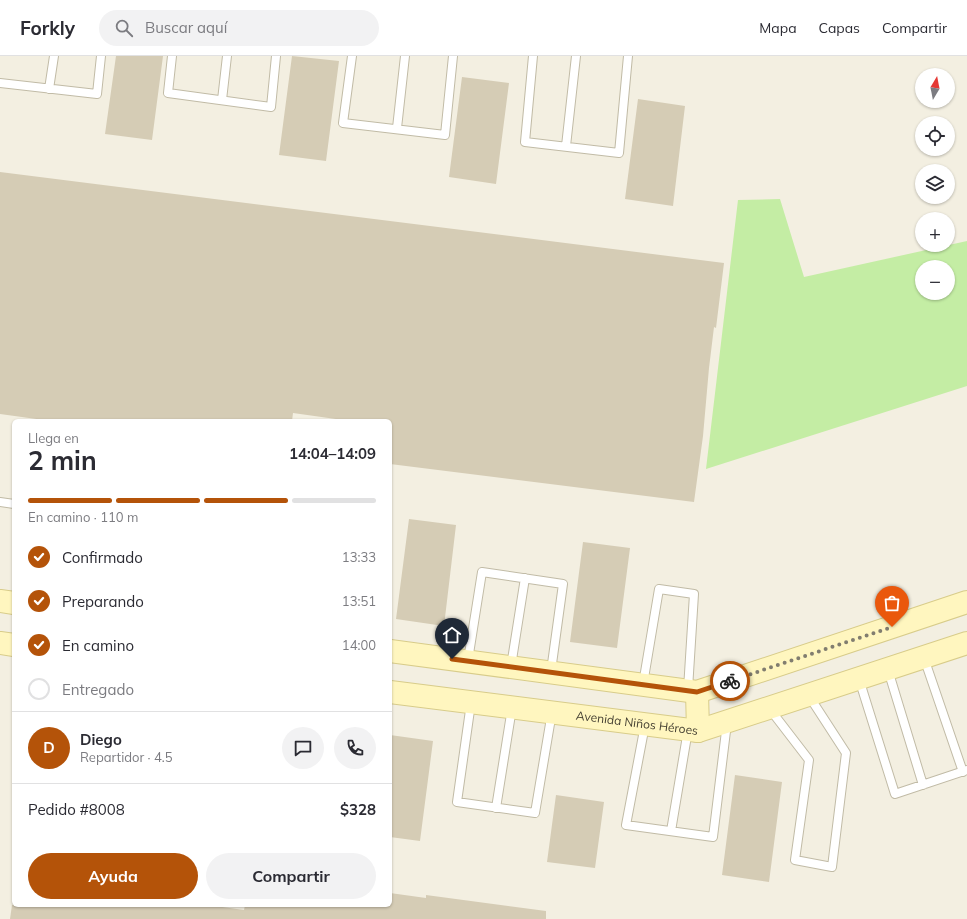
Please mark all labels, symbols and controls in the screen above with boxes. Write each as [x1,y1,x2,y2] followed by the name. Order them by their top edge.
[99,10,379,46] search box
[20,16,75,40] text: Forkly
[113,17,135,39] icon: search
[145,18,227,37] text: Buscar aquí
[759,19,797,37] text: Mapa
[819,19,860,37] text: Capas
[882,19,947,37] text: Compartir
[915,68,955,108] north arrow
[915,68,955,300] map controls
[915,116,955,156] button: locate
[915,164,955,204] button: layers
[915,212,955,252] button: +
[915,260,955,300] button: −
[28,430,79,446] text: Llega en
[28,444,97,477] text: 2 min
[289,444,376,463] text: 14:04–14:09
[28,509,138,525] text: En camino · 110 m
[28,546,50,568] icon: check
[62,548,143,567] text: Confirmado
[342,549,376,565] text: 13:33
[875,586,909,627] pin
[28,590,50,612] icon: check
[62,592,144,611] text: Preparando
[881,592,903,614] icon: bag
[342,593,376,609] text: 13:51
[435,618,469,659] pin
[441,624,463,646] icon: home
[28,634,50,656] icon: check
[62,636,134,655] text: En camino
[342,637,376,653] text: 14:00
[710,661,750,701] courier
[719,670,741,692] icon: bike
[62,680,134,699] text: Entregado
[575,708,699,738] street label: Avenida Niños Héroes
[282,727,324,769] button: chat
[334,727,376,769] button: phone
[80,730,122,749] text: Diego
[43,738,55,757] text: D
[80,749,173,765] text: Repartidor · 4.5
[28,800,125,819] text: Pedido #8008
[340,800,376,819] text: $328
[28,853,198,899] button: Ayuda
[206,853,376,899] button: Compartir

